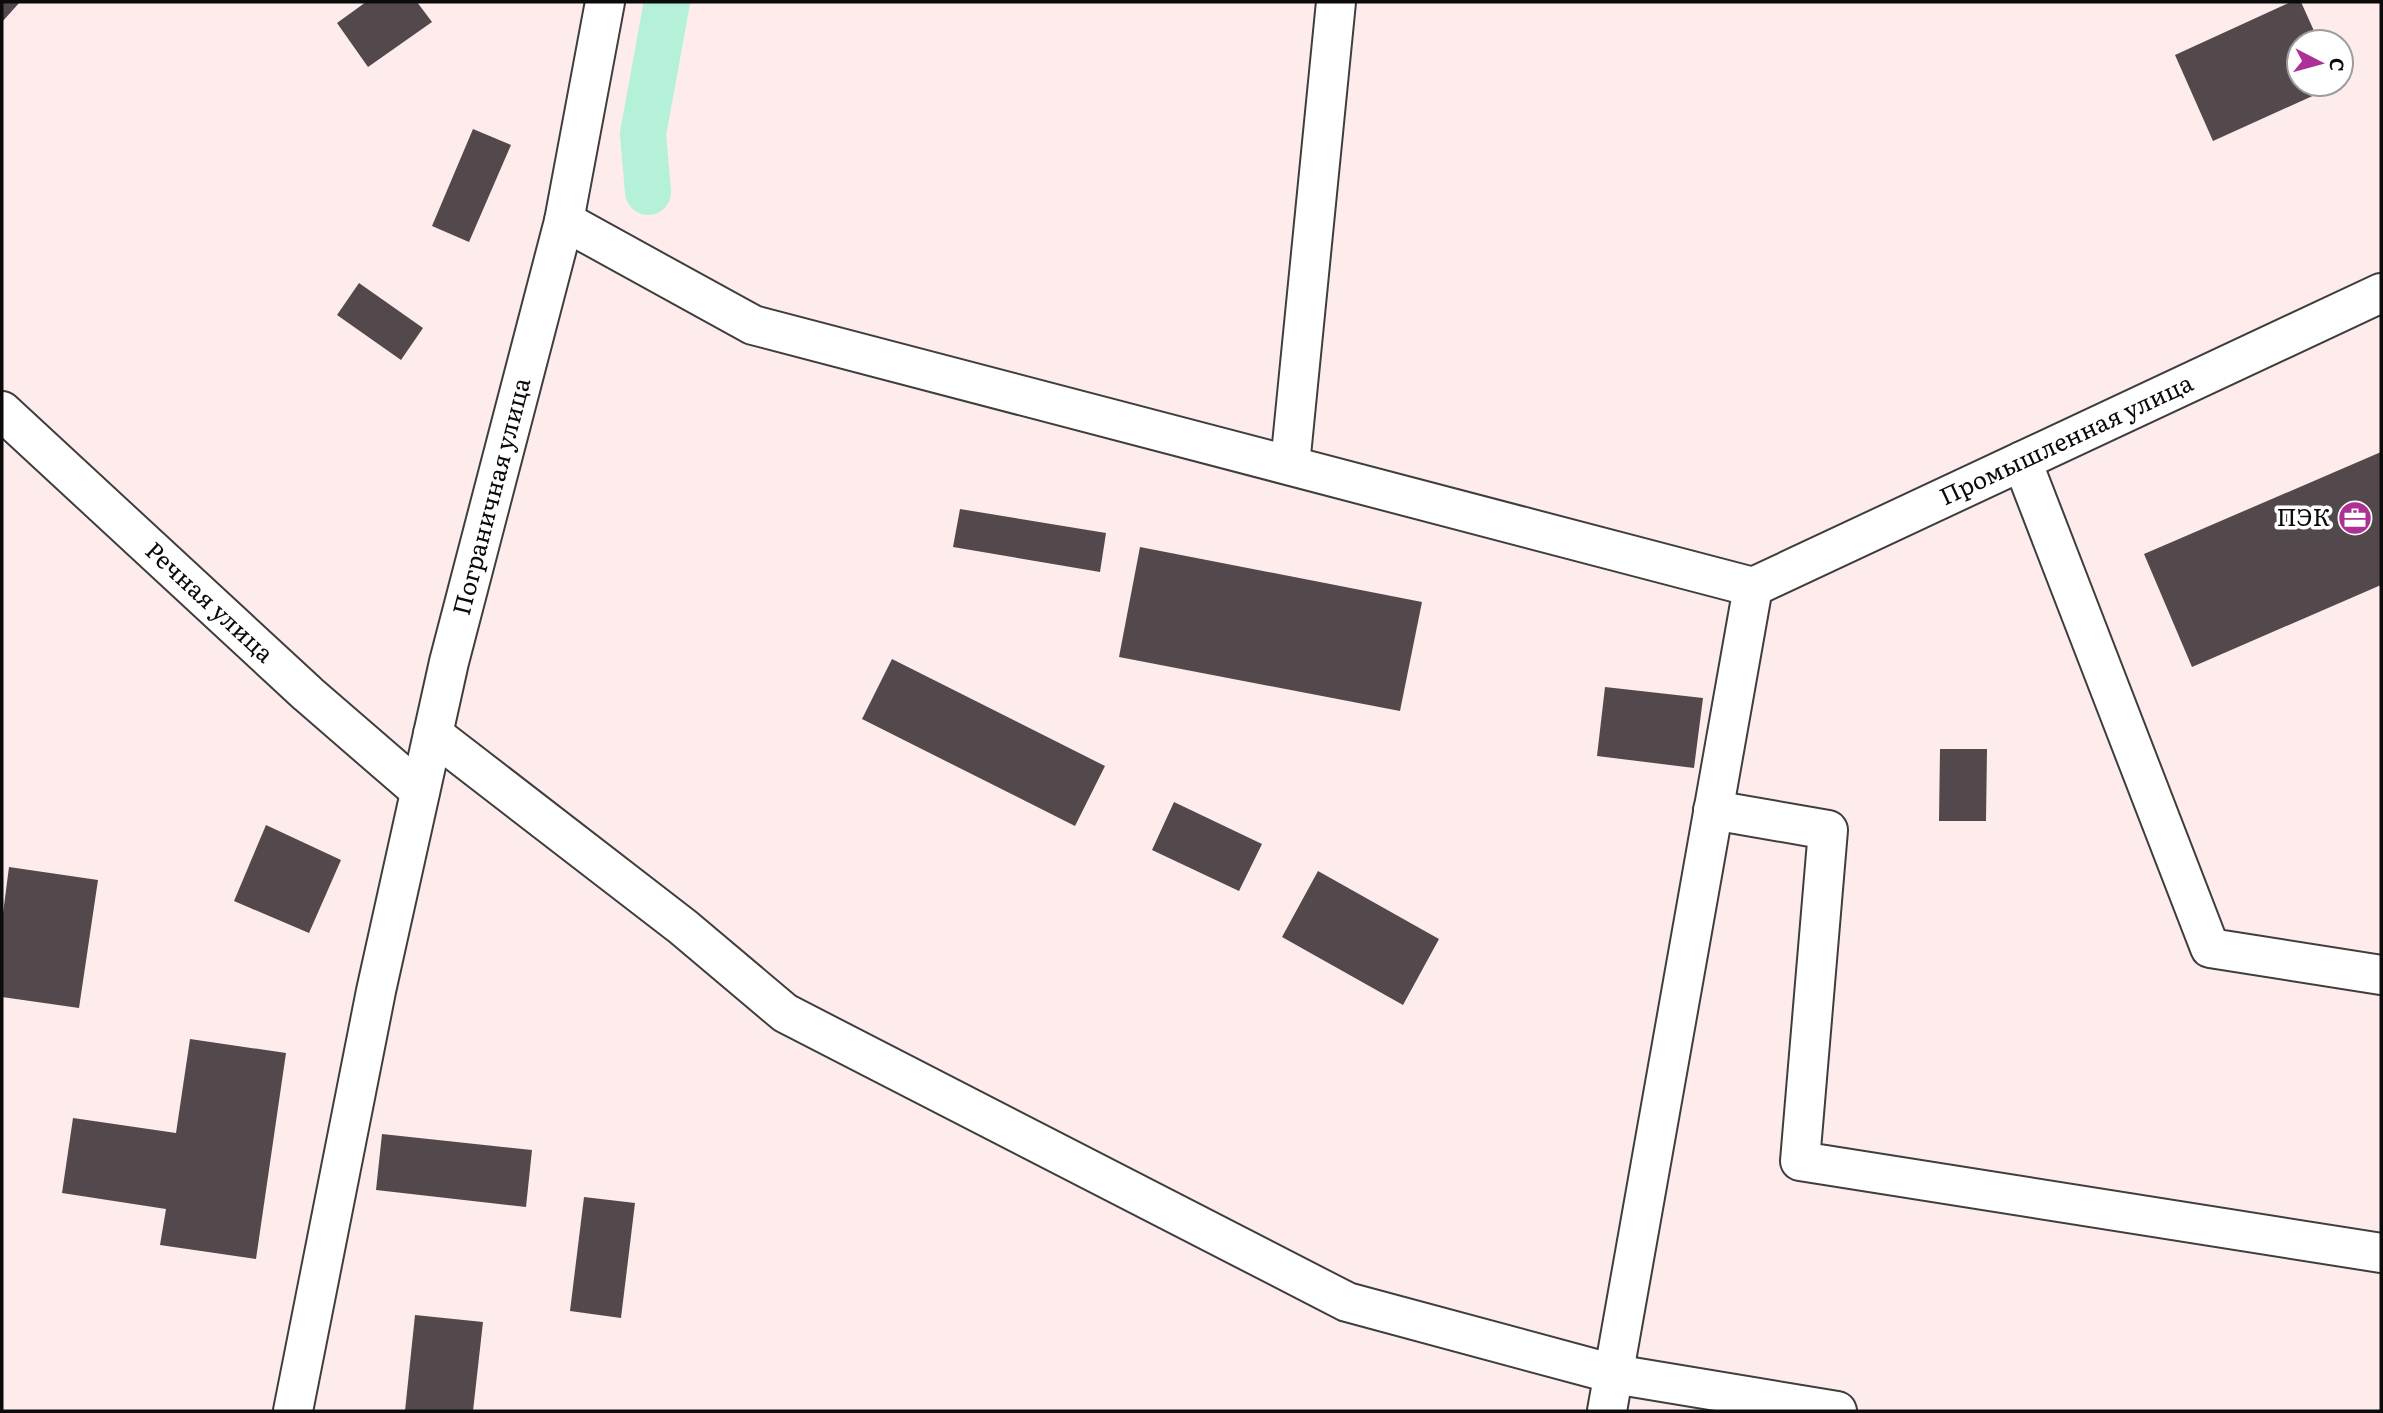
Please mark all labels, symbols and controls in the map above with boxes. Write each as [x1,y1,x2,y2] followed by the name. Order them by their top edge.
[2285,28,2355,98] north arrow
[2323,57,2353,73] text: С
[1933,364,2198,512] street label: Промышленная улица
[442,373,537,619] street label: Пограничная улица
[2276,498,2331,533] place label: ПЭК
[2336,499,2374,537] office icon: ПЭК
[139,532,283,669] street label: Речная улица

